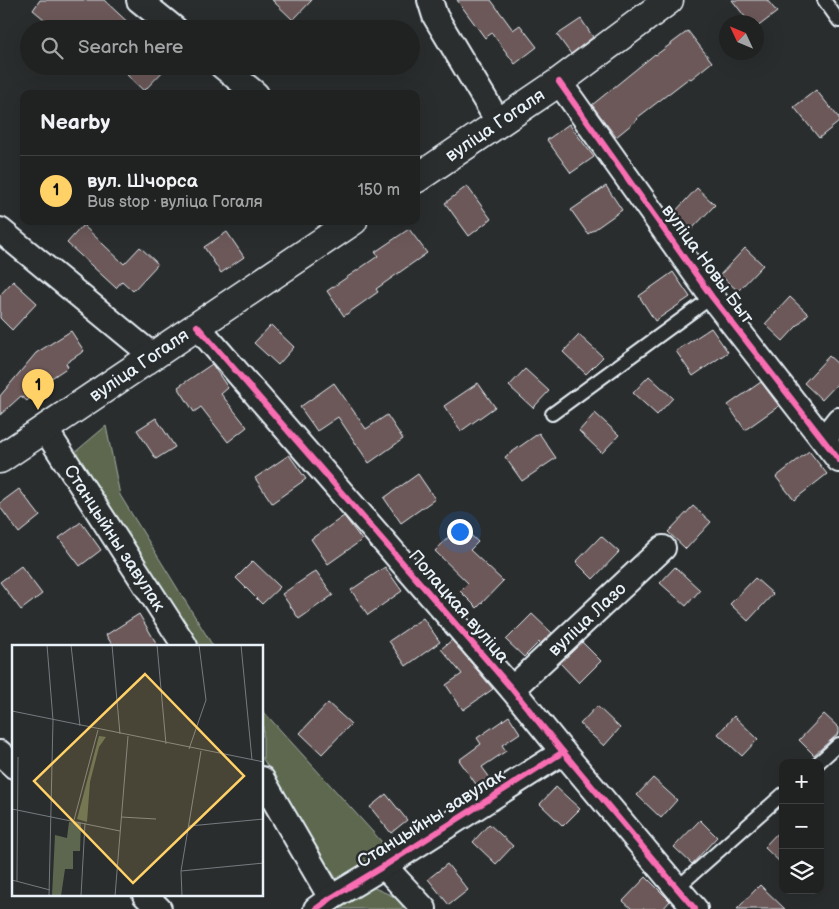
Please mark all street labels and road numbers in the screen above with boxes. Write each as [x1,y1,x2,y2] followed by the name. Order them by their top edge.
[442,84,549,166] street label: вуліца Гогаля
[657,201,758,329] street label: вуліца Новы Быт
[86,324,193,406] street label: вуліца Гогаля
[59,461,170,616] street label: Станцыйны завулак
[404,546,514,667] street label: Полацкая вуліца
[544,578,631,661] street label: вуліца Лазо
[353,764,509,872] street label: Станцыйны завулак

